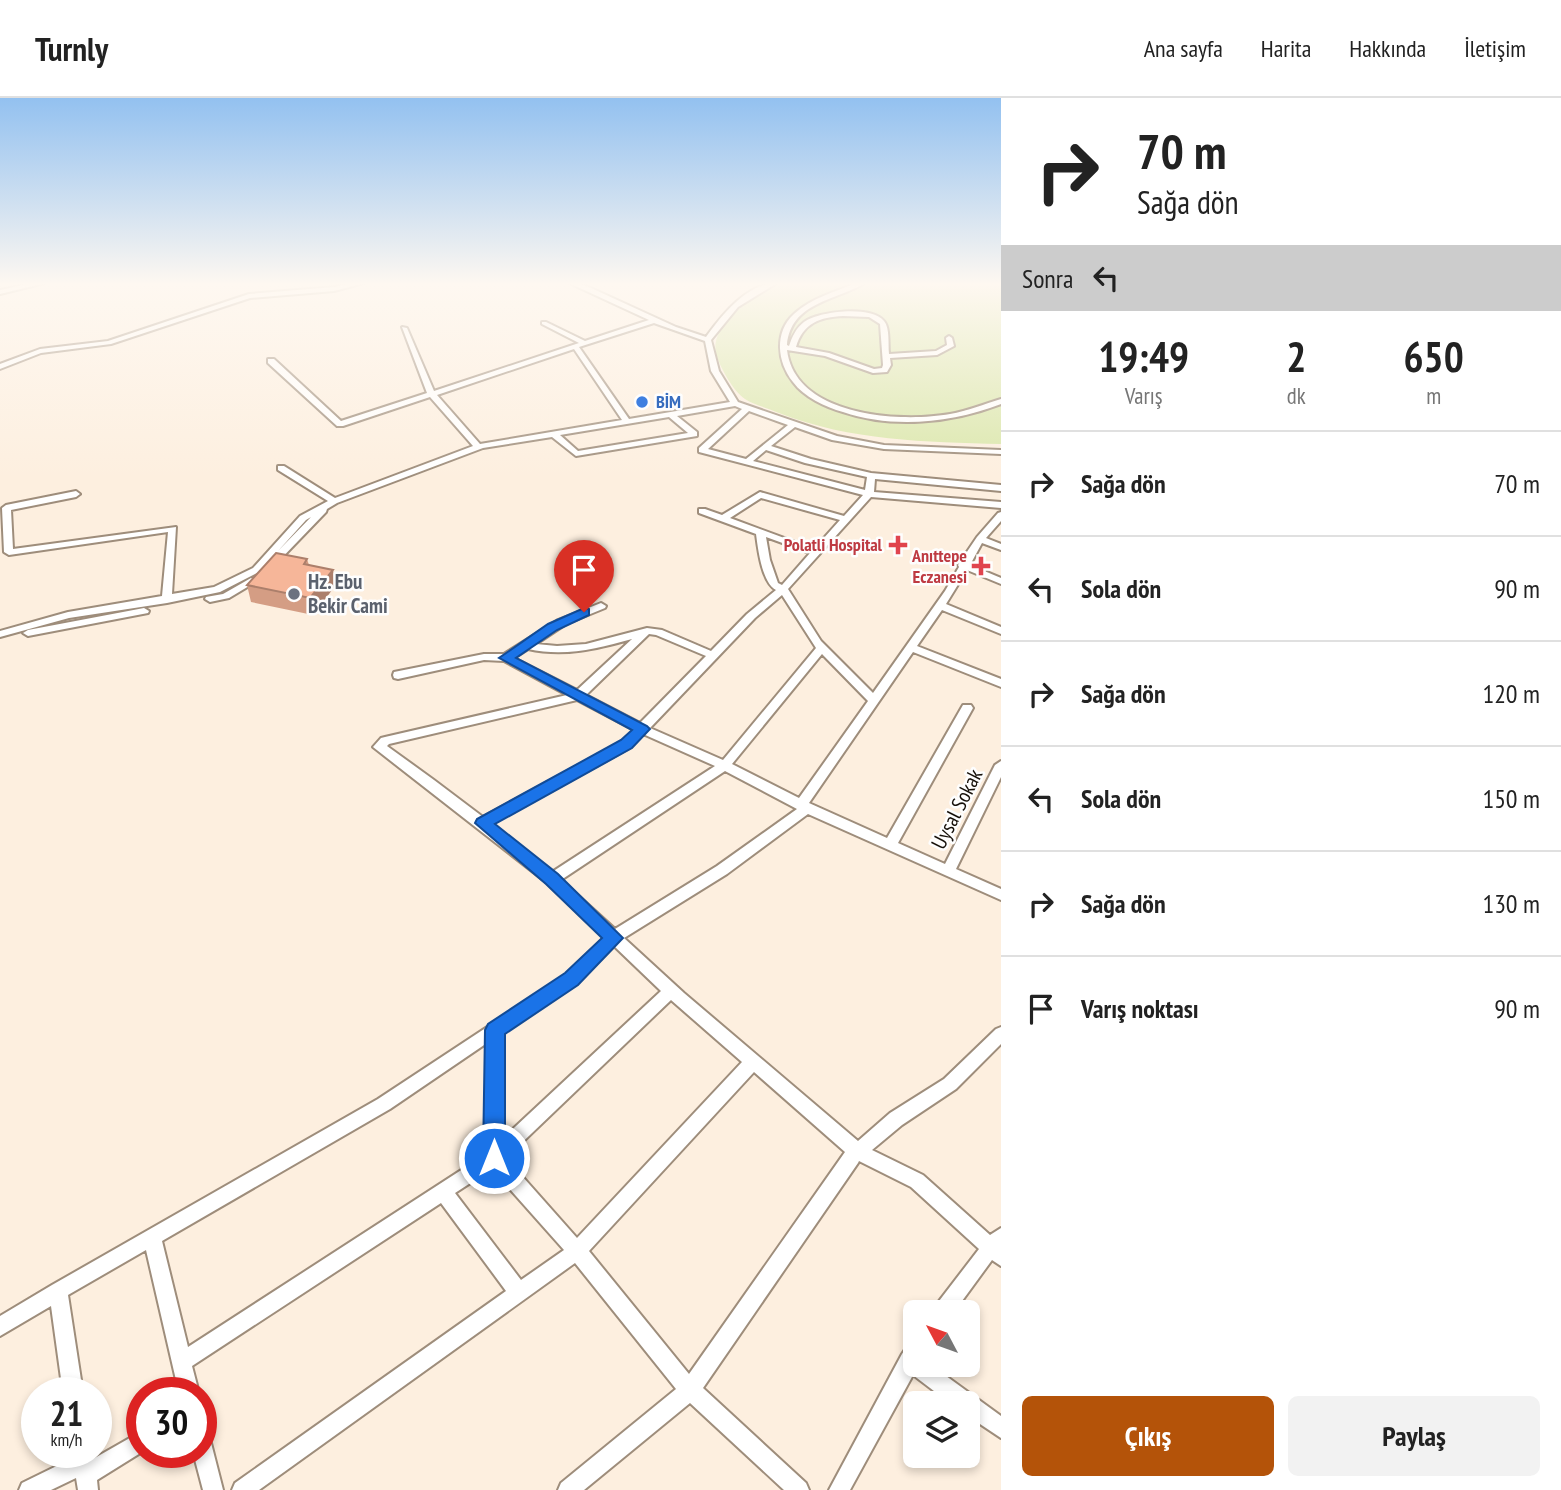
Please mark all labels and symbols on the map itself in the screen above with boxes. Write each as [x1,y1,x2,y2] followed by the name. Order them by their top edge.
[656,390,681,413] place label: BİM
[634,394,650,410] marker: BİM
[784,533,883,556] place label: Polatli Hospital
[888,535,908,555] marker: Polatli Hospital
[554,540,614,612] pin
[911,544,967,588] place label: Anıttepe Eczanesi
[973,558,989,574] marker: Anıttepe Eczanesi
[308,568,388,619] place label: Hz. Ebu Bekir Cami
[286,586,302,602] marker: Hz. Ebu Bekir Cami
[925,764,988,853] street label: Uysal Sokak
[457,1121,531,1195] position arrow
[903,1300,980,1377] north arrow
[126,1377,217,1468] speed limit sign: 30

